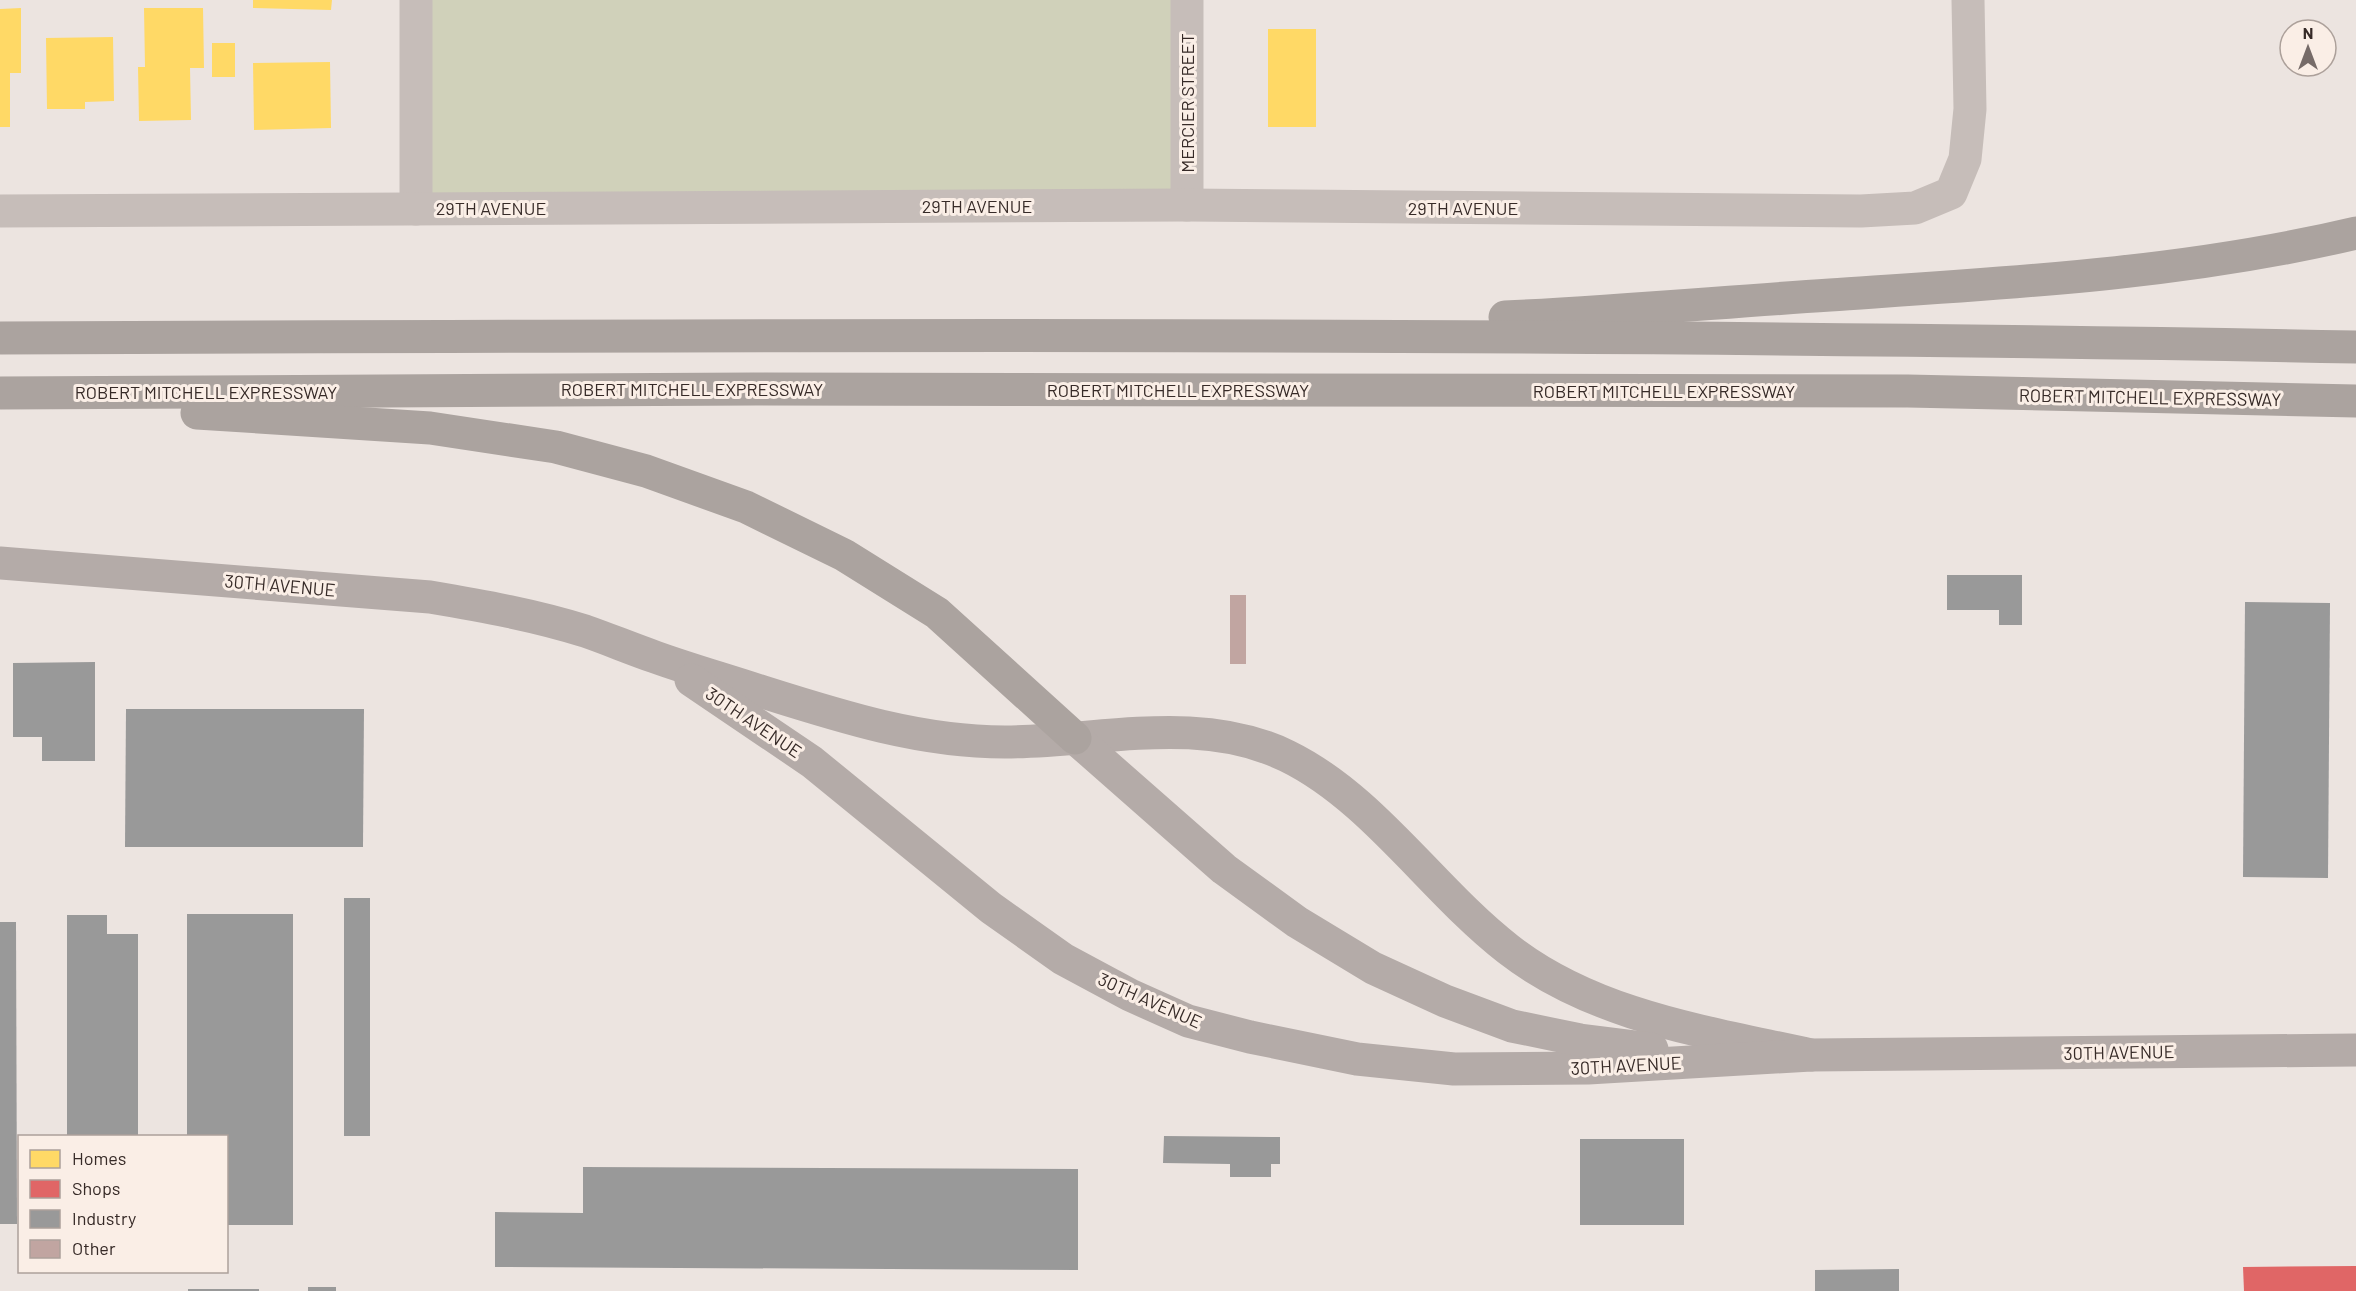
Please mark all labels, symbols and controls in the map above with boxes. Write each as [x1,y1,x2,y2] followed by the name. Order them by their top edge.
[2278,18,2338,78] north arrow
[2303,23,2313,42] text: N
[1176,33,1198,173] street label: MERCIER STREET
[922,195,1032,217] street label: 29TH AVENUE
[436,197,546,219] street label: 29TH AVENUE
[1408,197,1518,219] street label: 29TH AVENUE
[561,378,823,400] street label: ROBERT MITCHELL EXPRESSWAY
[1047,379,1309,401] street label: ROBERT MITCHELL EXPRESSWAY
[1533,380,1795,402] street label: ROBERT MITCHELL EXPRESSWAY
[75,381,337,403] street label: ROBERT MITCHELL EXPRESSWAY
[2019,384,2281,410] street label: ROBERT MITCHELL EXPRESSWAY
[224,569,336,601] street label: 30TH AVENUE
[702,682,806,762] street label: 30TH AVENUE
[1095,967,1205,1033] street label: 30TH AVENUE
[2063,1040,2175,1064] street label: 30TH AVENUE
[1570,1051,1682,1079] street label: 30TH AVENUE
[18,1135,228,1273] legend
[72,1147,126,1169] text: Homes
[72,1177,121,1199] text: Shops
[72,1207,136,1229] text: Industry
[72,1237,116,1259] text: Other

